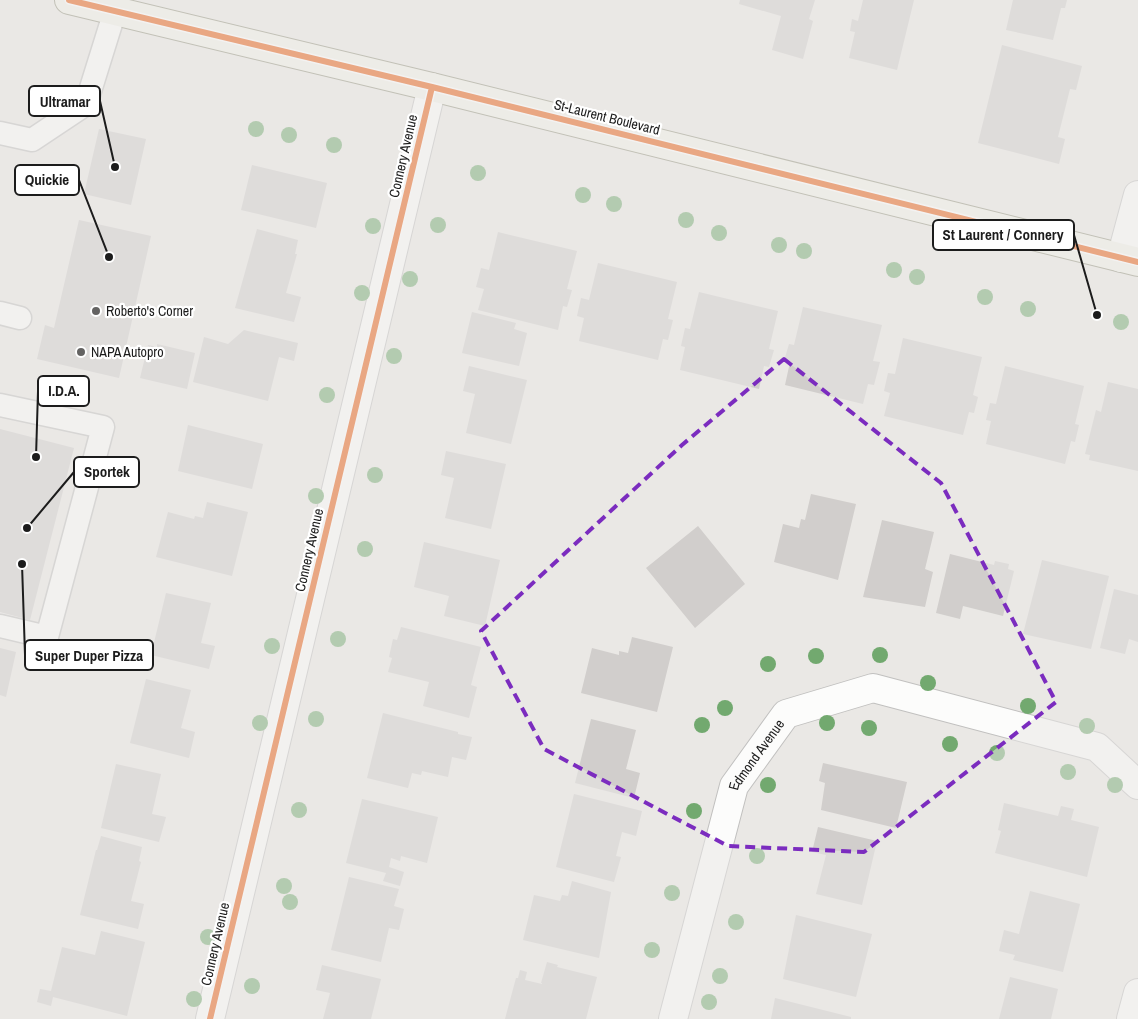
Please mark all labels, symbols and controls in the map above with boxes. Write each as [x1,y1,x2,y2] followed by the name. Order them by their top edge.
[29,86,100,116] callout: Ultramar
[40,91,90,112] text: Ultramar
[552,95,662,139] street label: St-Laurent Boulevard
[385,113,421,199] street label: Connery Avenue
[15,165,79,195] callout: Quickie
[25,169,69,190] text: Quickie
[933,220,1074,250] callout: St Laurent / Connery
[943,224,1064,245] text: St Laurent / Connery
[106,302,193,320] place label: Roberto's Corner
[90,305,102,317] marker: Roberto's Corner
[91,343,164,361] place label: NAPA Autopro
[75,346,87,358] marker: NAPA Autopro
[38,376,89,406] callout: I.D.A.
[48,380,80,401] text: I.D.A.
[74,457,139,487] callout: Sportek
[84,461,130,482] text: Sportek
[291,507,327,593] street label: Connery Avenue
[25,640,153,670] callout: Super Duper Pizza
[35,645,143,666] text: Super Duper Pizza
[724,716,788,792] street label: Edmond Avenue
[197,901,233,987] street label: Connery Avenue

